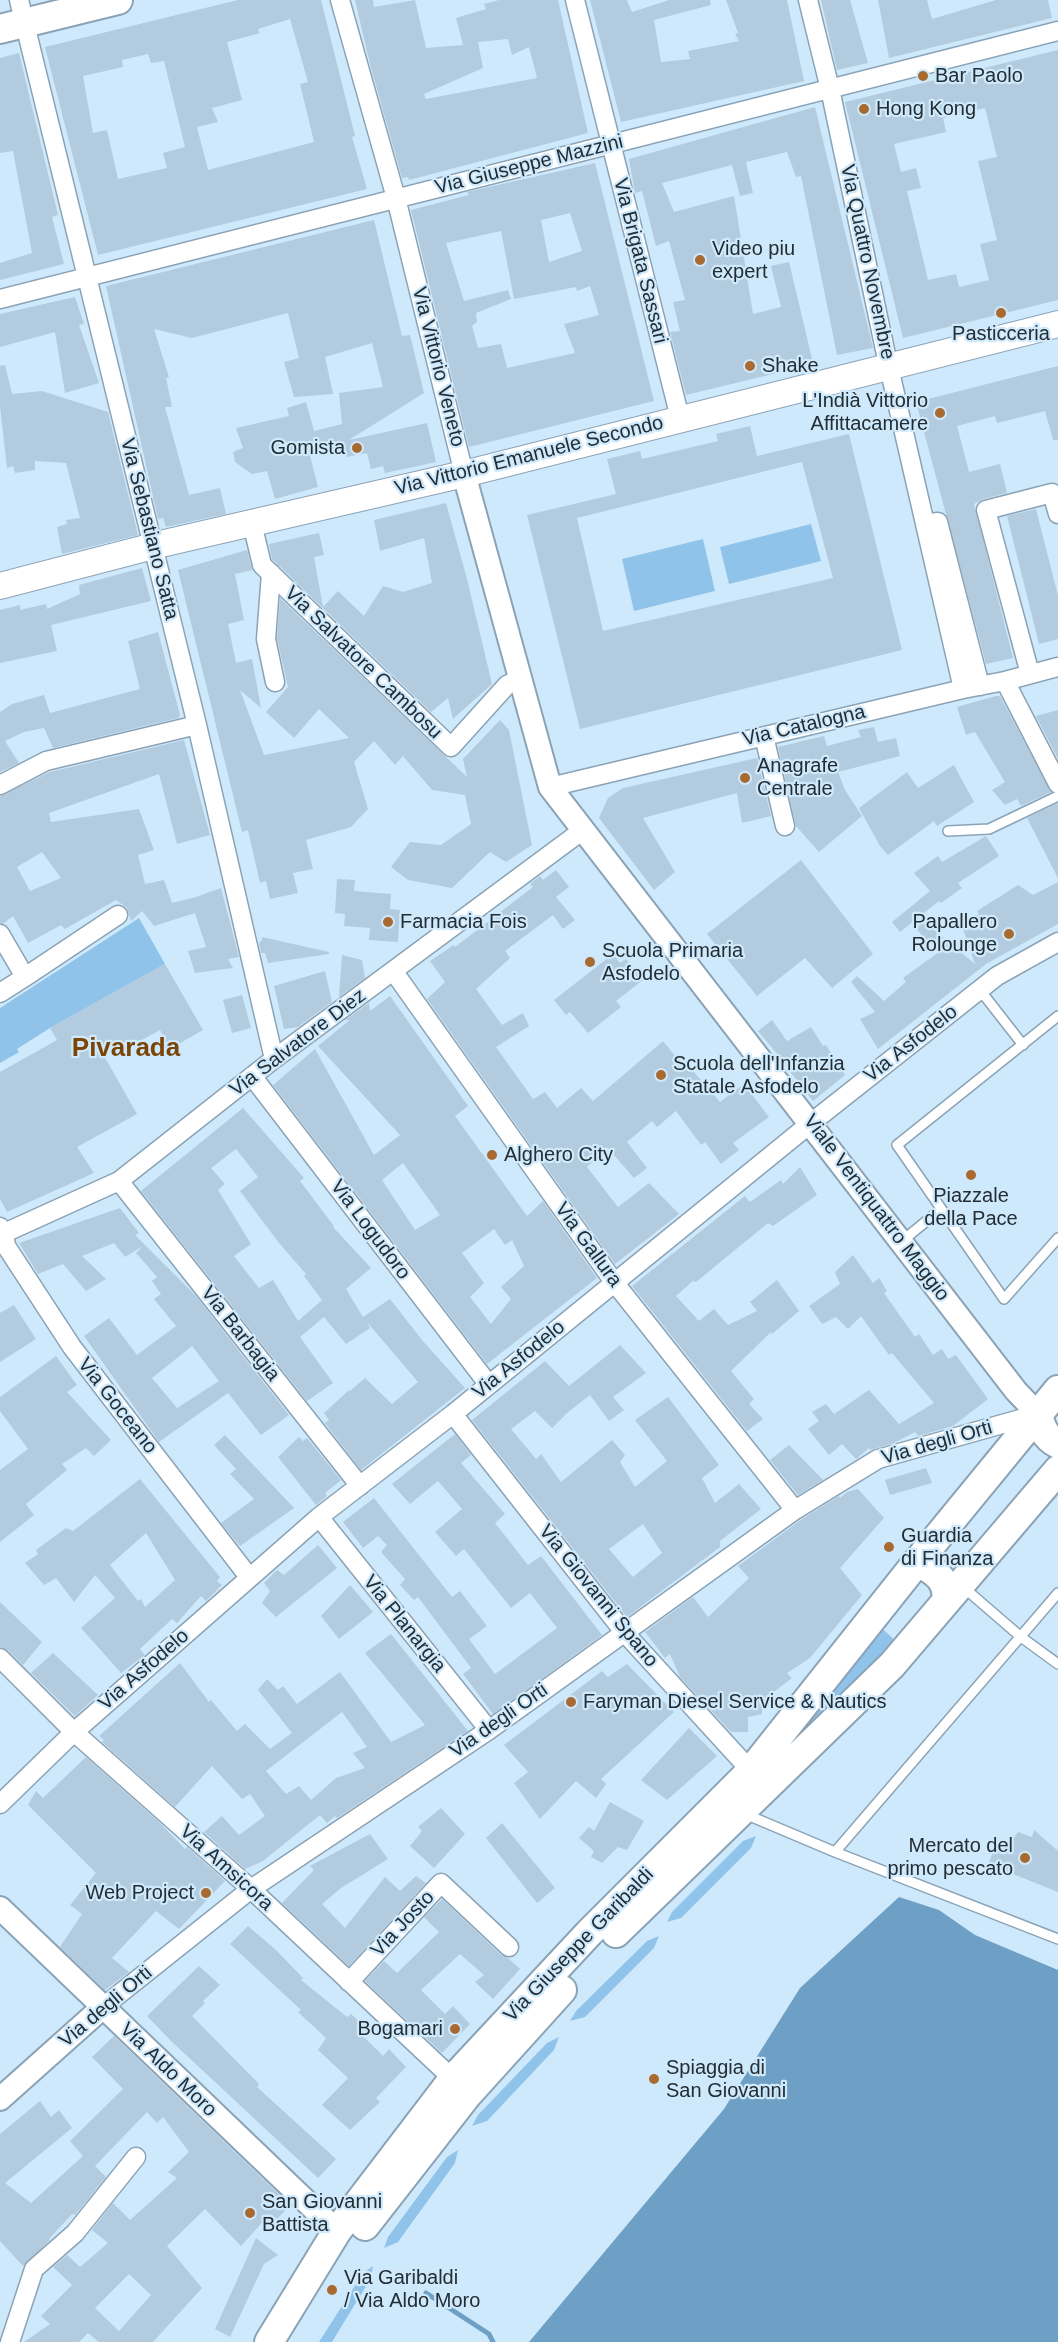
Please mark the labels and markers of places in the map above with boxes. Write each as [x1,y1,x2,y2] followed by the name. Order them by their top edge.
[935,64,1023,88] place label: Bar Paolo
[916,69,930,83] marker: Bar Paolo
[876,97,976,121] place label: Hong Kong
[857,102,871,116] marker: Hong Kong
[712,237,795,284] place label: Video piu expert
[693,253,707,267] marker: Video piu expert
[994,306,1008,320] marker: Pasticceria
[952,322,1050,346] place label: Pasticceria
[762,354,819,378] place label: Shake
[743,359,757,373] marker: Shake
[802,389,928,436] place label: L'Indià Vittorio Affittacamere
[933,406,947,420] marker: L'Indià Vittorio Affittacamere
[271,436,345,460] place label: Gomista
[350,441,364,455] marker: Gomista
[757,754,838,801] place label: Anagrafe Centrale
[738,771,752,785] marker: Anagrafe Centrale
[400,910,527,934] place label: Farmacia Fois
[911,910,997,957] place label: Papallero Rolounge
[381,915,395,929] marker: Farmacia Fois
[1002,927,1016,941] marker: Papallero Rolounge
[602,939,743,986] place label: Scuola Primaria Asfodelo
[583,955,597,969] marker: Scuola Primaria Asfodelo
[673,1052,845,1099] place label: Scuola dell'Infanzia Statale Asfodelo
[654,1068,668,1082] marker: Scuola dell'Infanzia Statale Asfodelo
[504,1143,613,1167] place label: Alghero City
[485,1148,499,1162] marker: Alghero City
[964,1168,978,1182] marker: Piazzale della Pace
[924,1184,1018,1231] place label: Piazzale della Pace
[901,1524,993,1571] place label: Guardia di Finanza
[882,1540,896,1554] marker: Guardia di Finanza
[583,1690,886,1714] place label: Faryman Diesel Service & Nautics
[564,1695,578,1709] marker: Faryman Diesel Service & Nautics
[887,1834,1013,1881] place label: Mercato del primo pescato
[1018,1851,1032,1865] marker: Mercato del primo pescato
[85,1881,194,1905] place label: Web Project
[199,1886,213,1900] marker: Web Project
[357,2017,443,2041] place label: Bogamari
[448,2022,462,2036] marker: Bogamari
[666,2056,786,2103] place label: Spiaggia di San Giovanni
[647,2072,661,2086] marker: Spiaggia di San Giovanni
[262,2190,382,2237] place label: San Giovanni Battista
[243,2206,257,2220] marker: San Giovanni Battista
[344,2266,480,2313] place label: Via Garibaldi / Via Aldo Moro
[325,2283,339,2297] marker: Via Garibaldi / Via Aldo Moro

